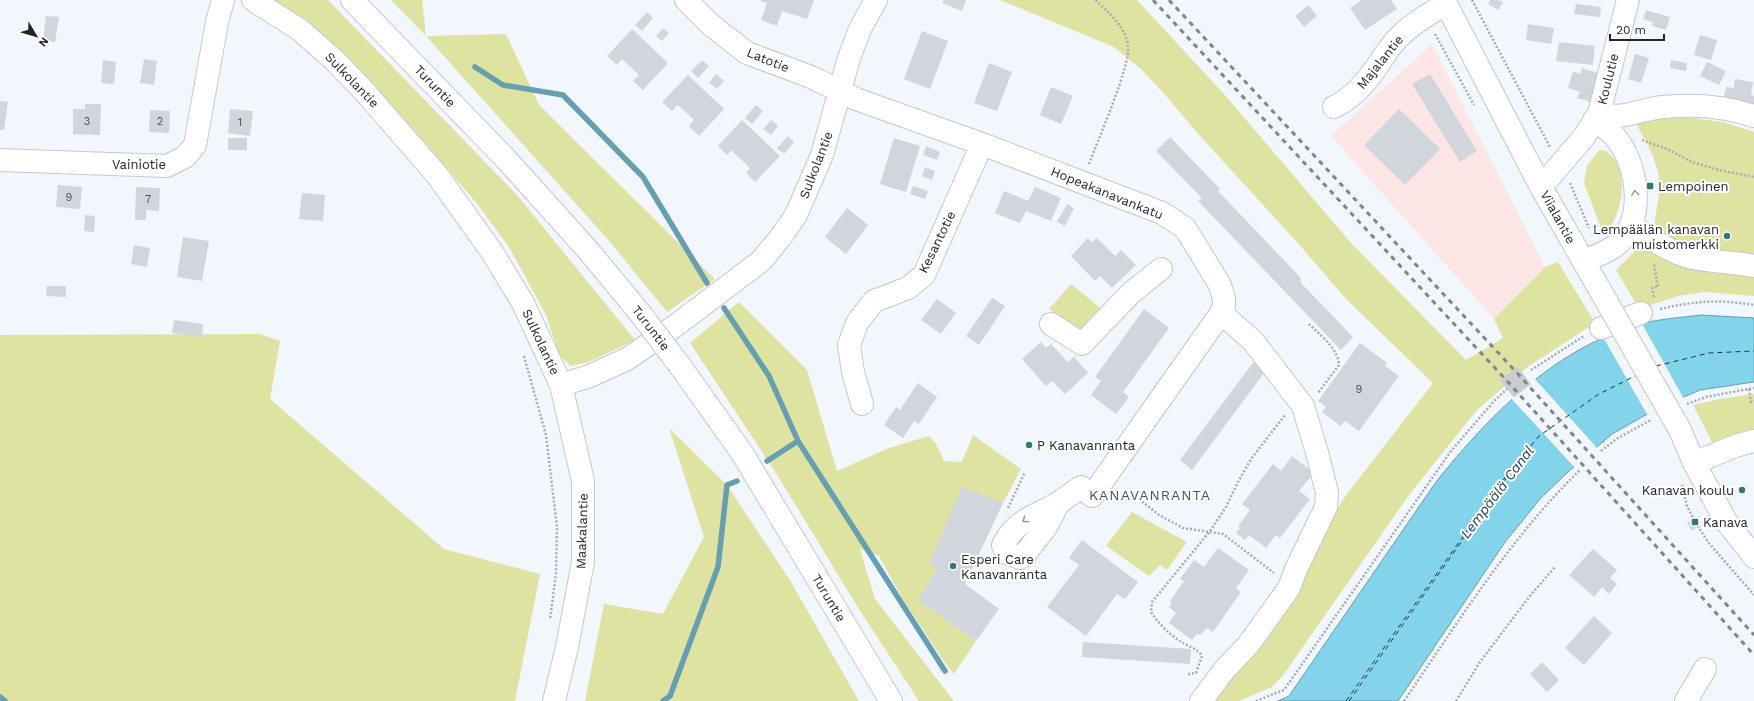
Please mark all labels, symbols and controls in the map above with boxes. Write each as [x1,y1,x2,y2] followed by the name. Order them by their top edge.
[16,16,56,56] north arrow
[1610,16,1664,42] scale bar
[1616,23,1646,37] text: 20 m
[1354,32,1406,92] street label: Majalantie
[36,35,51,49] text: N
[745,45,791,75] street label: Latotie
[322,49,382,111] street label: Sulkolantie
[1594,52,1622,106] street label: Koulutie
[411,62,459,110] street label: Turuntie
[84,115,90,128] house number: 3
[157,115,163,128] house number: 2
[238,116,242,129] house number: 1
[796,129,836,201] street label: Sulkolantie
[112,157,166,172] street label: Vainiotie
[1049,164,1165,222] street label: Hopeakanavankatu
[1658,179,1728,194] place label: Lempoinen
[1645,181,1655,191] marker: Lempoinen
[1537,188,1579,246] street label: Viialantie
[1631,189,1640,196] one-way arrow
[66,191,73,204] house number: 9
[145,193,151,206] house number: 7
[916,209,958,275] street label: Kesantotie
[1593,222,1719,252] place label: Lempäälän kanavan muistomerkki
[1722,231,1732,241] marker: Lempäälän kanavan muistomerkki
[629,303,673,353] street label: Turuntie
[519,307,563,377] street label: Sulkolantie
[1356,383,1363,396] house number: 9
[1037,438,1136,453] place label: P Kanavanranta
[1024,440,1034,450] marker: P Kanavanranta
[1457,443,1537,541] water label: Lempäälä Canal
[1642,483,1734,498] place label: Kanavan koulu
[1737,485,1747,495] marker: Kanavan koulu
[1089,487,1211,503] district label: KANAVANRANTA
[573,493,591,569] street label: Maakalantie
[1022,515,1029,523] one-way arrow
[1703,515,1748,530] place label: Kanava
[1690,517,1700,527] marker: Kanava
[961,552,1048,582] place label: Esperi Care Kanavanranta
[948,561,958,571] marker: Esperi Care Kanavanranta
[809,572,849,624] street label: Turuntie

